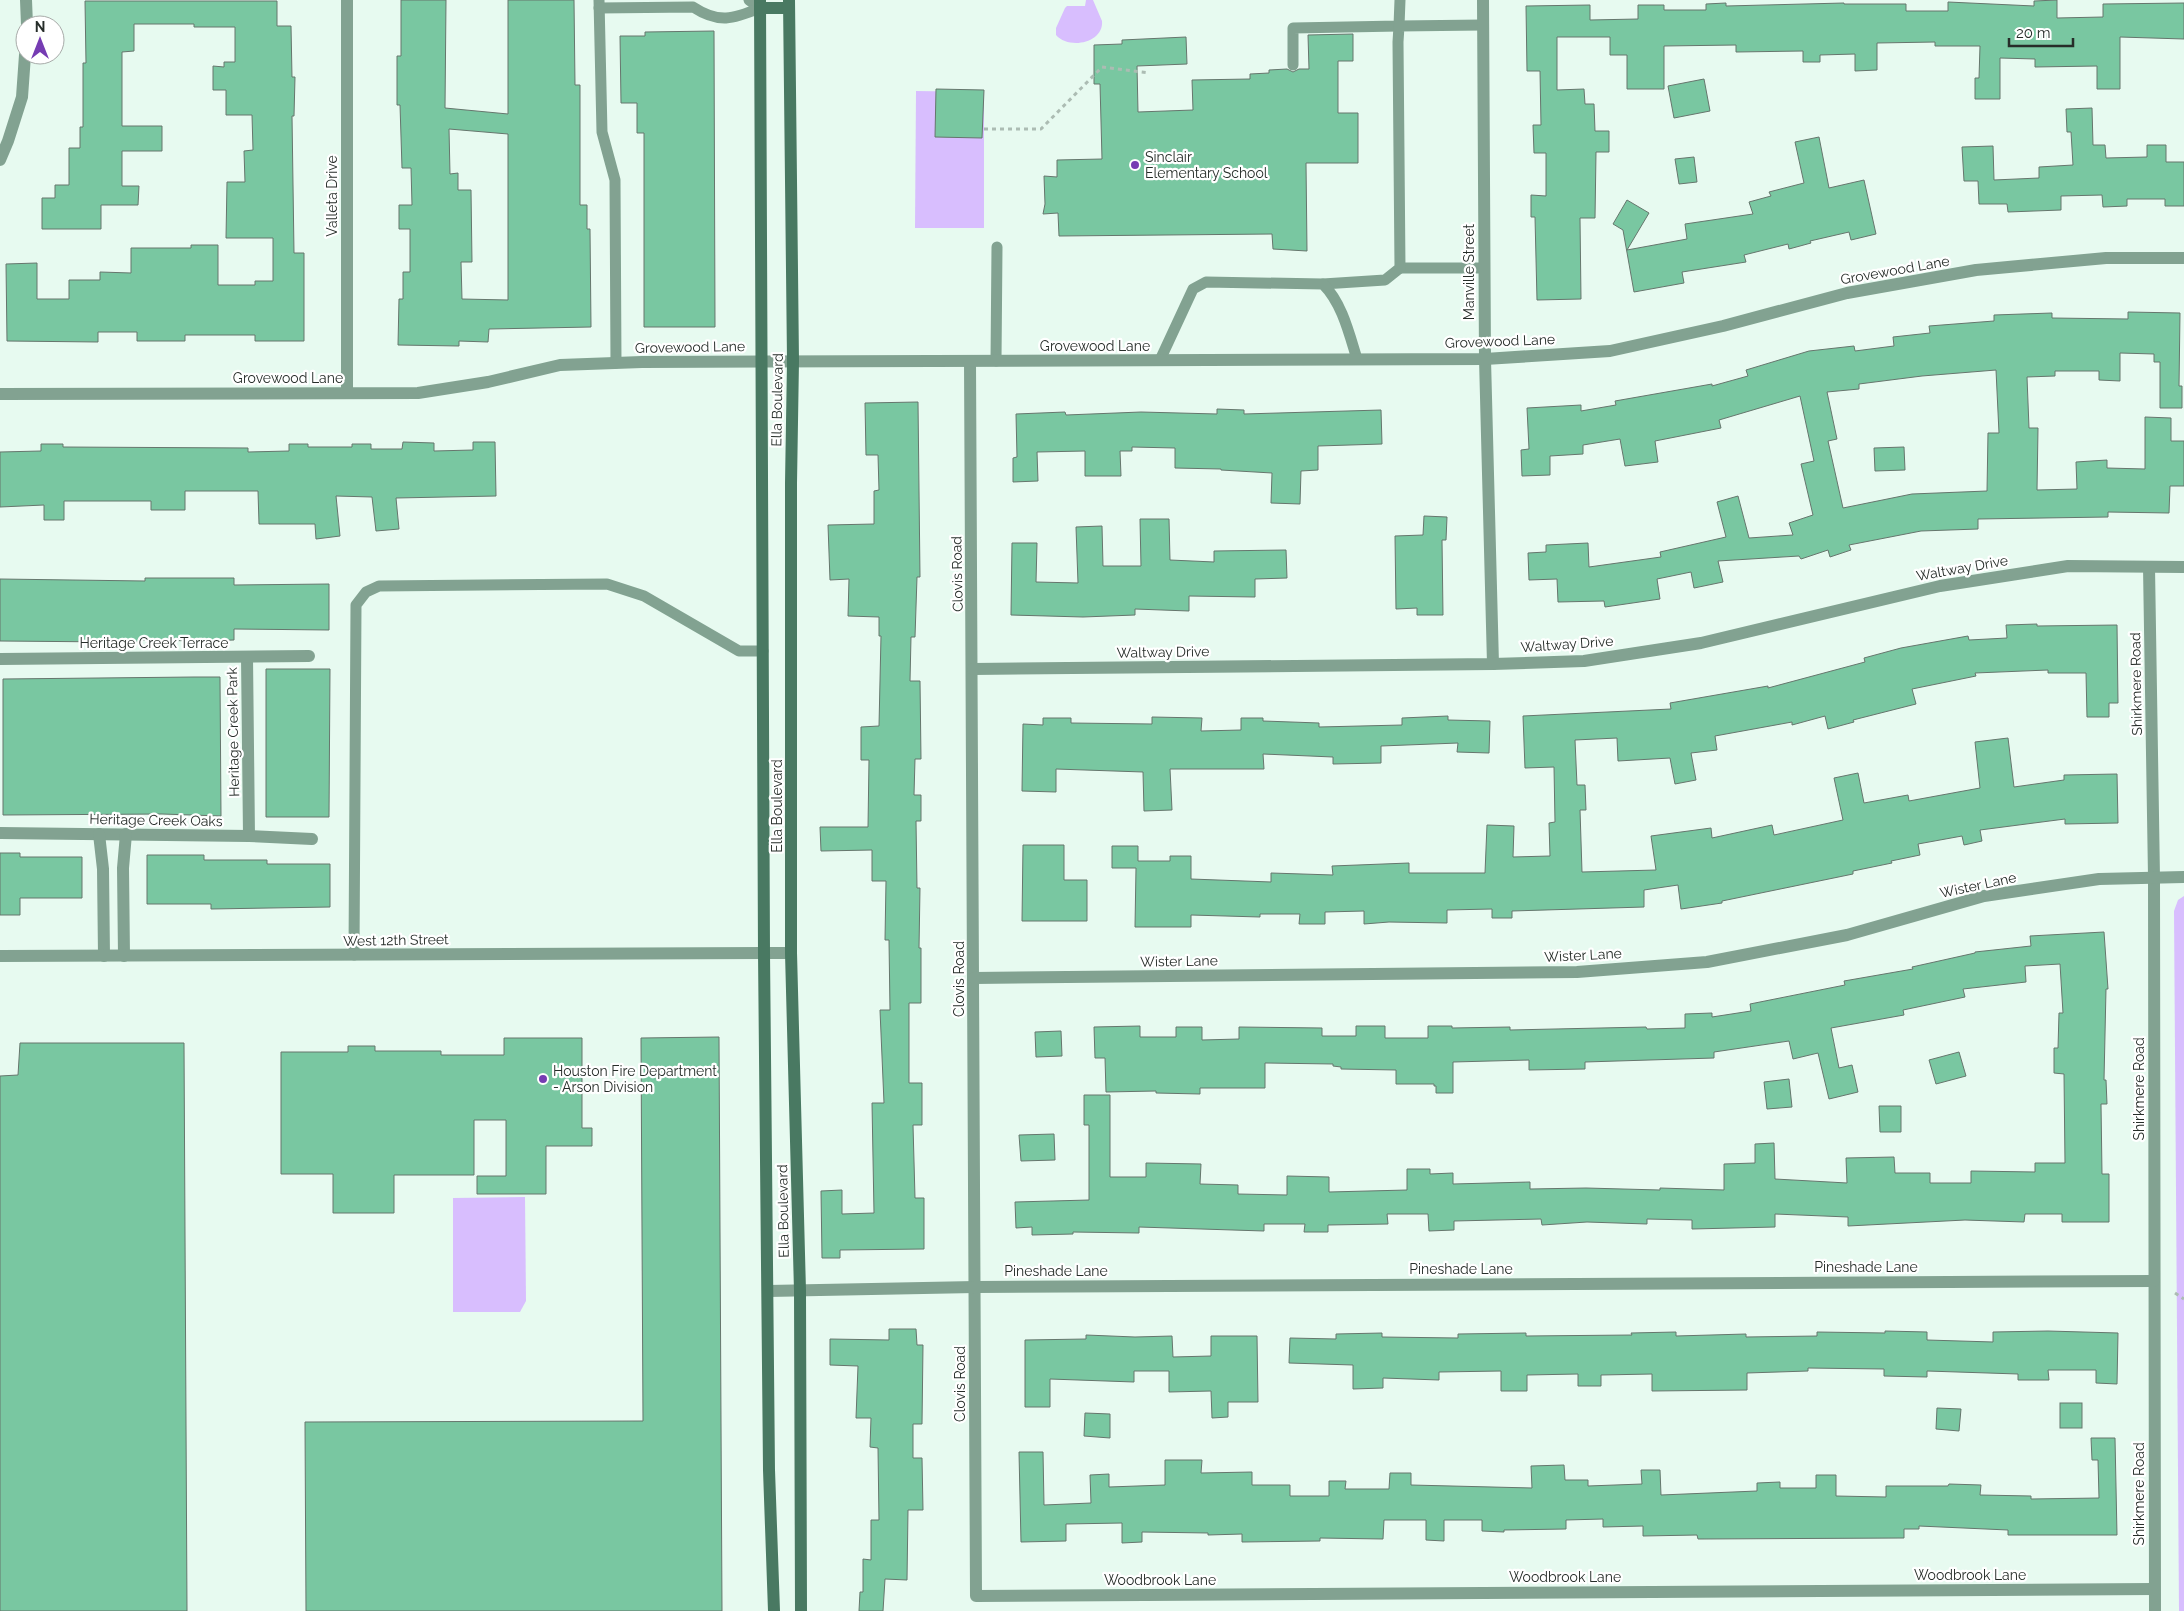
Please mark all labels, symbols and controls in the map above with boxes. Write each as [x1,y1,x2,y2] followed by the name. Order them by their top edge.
[15,15,65,65] north arrow
[2009,15,2073,47] scale bar
[35,19,45,35] text: N
[2016,24,2051,42] text: 20 m
[1145,149,1268,181] place label: Sinclair Elementary School
[324,155,340,237] street label: Valleta Drive
[1129,159,1141,171] marker: Sinclair Elementary School
[1461,223,1477,320] street label: Manville Street
[1839,253,1951,287] street label: Grovewood Lane
[1445,331,1555,351] street label: Grovewood Lane
[635,338,745,356] street label: Grovewood Lane
[1040,338,1150,354] street label: Grovewood Lane
[768,353,786,447] street label: Ella Boulevard
[233,370,343,386] street label: Grovewood Lane
[948,536,966,612] street label: Clovis Road
[1915,552,2009,584] street label: Waltway Drive
[2127,632,2145,736] street label: Shirkmere Road
[1520,633,1614,655] street label: Waltway Drive
[80,635,228,651] street label: Heritage Creek Terrace
[1116,643,1210,661] street label: Waltway Drive
[224,667,242,797] street label: Heritage Creek Park
[769,759,785,853] street label: Ella Boulevard
[89,811,223,829] street label: Heritage Creek Oaks
[1938,869,2018,901] street label: Wister Lane
[343,931,449,949] street label: West 12th Street
[951,941,967,1017] street label: Clovis Road
[1544,945,1622,965] street label: Wister Lane
[1140,952,1218,970] street label: Wister Lane
[2131,1037,2147,1141] street label: Shirkmere Road
[553,1063,717,1095] place label: Houston Fire Department - Arson Division
[537,1073,549,1085] marker: Houston Fire Department - Arson Division
[774,1164,792,1258] street label: Ella Boulevard
[1814,1259,1918,1275] street label: Pineshade Lane
[1409,1261,1513,1277] street label: Pineshade Lane
[1004,1263,1108,1279] street label: Pineshade Lane
[952,1346,968,1422] street label: Clovis Road
[2131,1442,2147,1546] street label: Shirkmere Road
[1914,1567,2026,1583] street label: Woodbrook Lane
[1509,1569,1621,1585] street label: Woodbrook Lane
[1104,1572,1216,1588] street label: Woodbrook Lane

